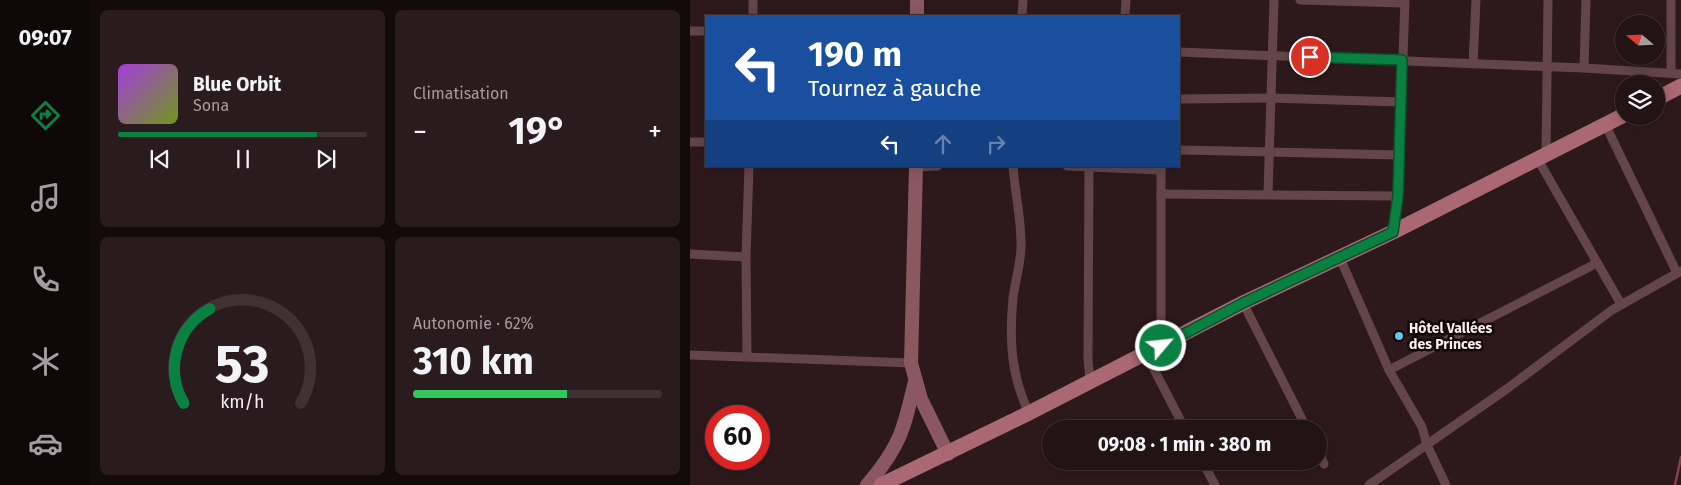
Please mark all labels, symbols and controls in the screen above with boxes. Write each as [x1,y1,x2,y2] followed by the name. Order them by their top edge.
[1615,15,1665,65] north arrow
[1615,15,1665,125] map controls
[19,24,71,51] text: 09:07
[808,33,902,75] text: 190 m
[725,35,790,100] icon: left
[1289,36,1331,78] pin
[1296,43,1324,71] icon: arrive
[193,73,281,96] text: Blue Orbit
[808,75,981,102] text: Tournez à gauche
[1615,75,1665,125] button: layers
[413,84,509,103] text: Climatisation
[193,96,229,115] text: Sona
[28,98,63,133] icon: directions
[508,108,567,154] text: 19°
[413,115,427,148] text: −
[648,115,662,148] text: +
[876,130,904,158] icon: left
[929,130,957,158] icon: ahead
[982,130,1010,158] icon: right
[146,145,174,173] icon: previous
[229,145,257,173] icon: pause
[312,145,340,173] icon: next
[28,180,63,215] icon: music
[28,262,63,297] icon: phone
[413,314,534,333] text: Autonomie · 62%
[1134,319,1186,371] position arrow
[1409,320,1493,353] place label: Hôtel Vallées des Princes
[1393,330,1405,342] marker: Hôtel Vallées des Princes
[215,333,270,396] text: 53
[413,338,534,384] text: 310 km
[28,344,63,379] icon: climate
[220,391,265,413] text: km/h
[705,405,770,470] speed limit sign: 60
[28,426,63,461] icon: car
[1098,433,1271,456] text: 09:08 · 1 min · 380 m

